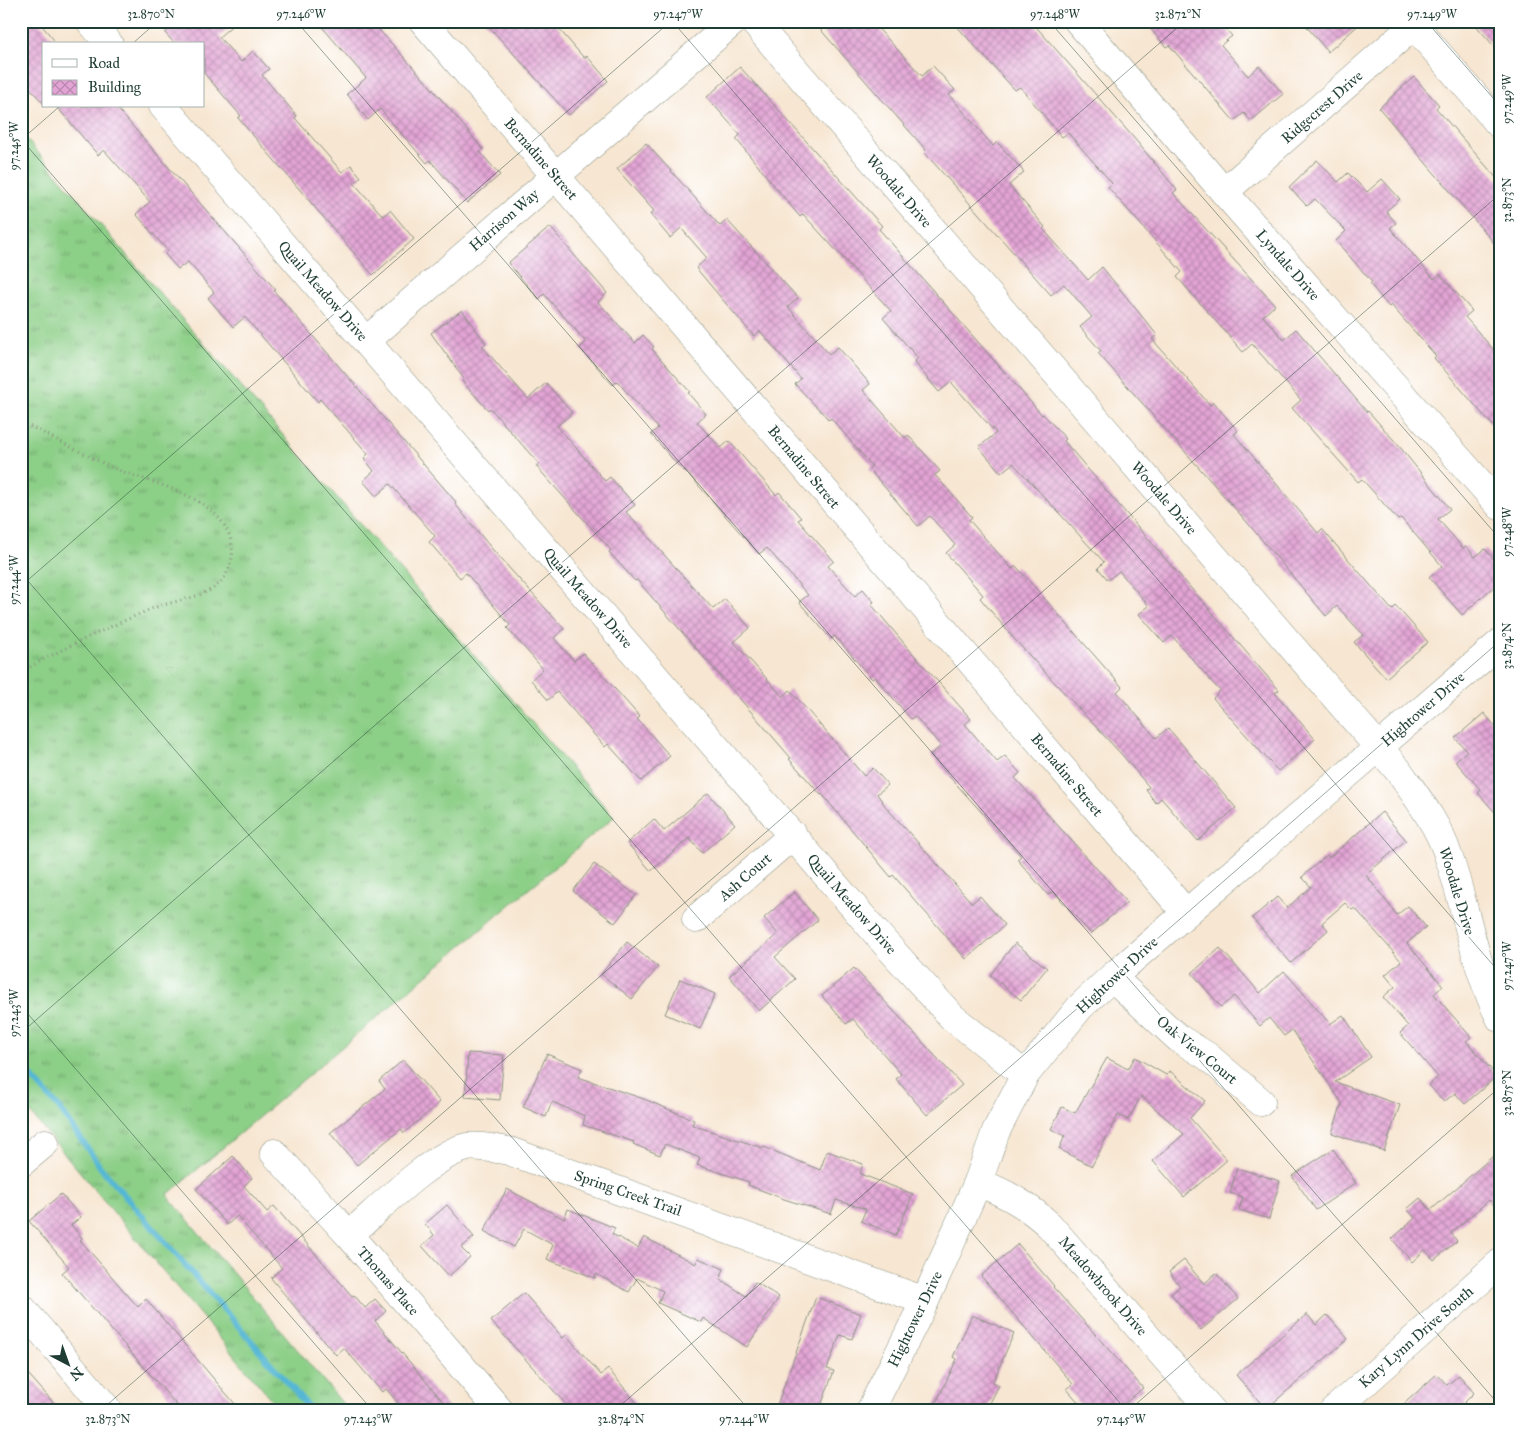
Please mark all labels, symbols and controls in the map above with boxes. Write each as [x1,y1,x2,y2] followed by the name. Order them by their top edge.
[127,7,175,21] text: 32.870°N
[276,7,326,21] text: 97.246°W
[653,7,703,21] text: 97.247°W
[1030,7,1081,21] text: 97.248°W
[1155,7,1201,21] text: 32.872°N
[1407,7,1458,21] text: 97.249°W
[42,42,205,108] legend
[88,54,120,72] text: Road
[1278,67,1366,147] street label: Ridgecrest Drive
[1500,73,1514,124] text: 97.249°W
[88,78,142,96] text: Building
[500,114,582,204] street label: Bernadine Street
[7,121,21,171] text: 97.245°W
[862,151,936,231] street label: Woodale Drive
[1500,177,1514,223] text: 32.873°N
[466,184,543,255] street label: Harrison Way
[1252,226,1324,304] street label: Lyndale Drive
[275,237,371,345] street label: Quail Meadow Drive
[764,422,844,513] street label: Bernadine Street
[1127,458,1201,538] street label: Woodale Drive
[1500,506,1514,557] text: 97.248°W
[540,544,636,652] street label: Quail Meadow Drive
[7,554,21,605] text: 97.244°W
[1500,622,1514,670] text: 32.874°N
[1378,668,1468,750] street label: Hightower Drive
[1027,730,1107,821] street label: Bernadine Street
[1435,845,1479,937] street label: Woodale Drive
[714,849,776,905] street label: Ash Court
[804,850,900,958] street label: Quail Meadow Drive
[1073,933,1161,1017] street label: Hightower Drive
[1500,941,1514,991] text: 97.247°W
[7,988,21,1037] text: 97.243°W
[1153,1012,1241,1088] street label: Oak View Court
[1500,1070,1514,1116] text: 32.875°N
[572,1166,685,1220] street label: Spring Creek Trail
[1055,1233,1151,1339] street label: Meadowbrook Drive
[353,1243,423,1319] street label: Thomas Place
[884,1268,946,1370] street label: Hightower Drive
[1355,1282,1478,1392] street label: Kary Lynn Drive South
[42,1340,92,1390] north arrow
[66,1363,86,1384] text: N
[85,1412,131,1426] text: 32.873°N
[344,1412,393,1426] text: 97.243°W
[597,1412,645,1426] text: 32.874°N
[719,1412,770,1426] text: 97.244°W
[1096,1412,1146,1426] text: 97.245°W

